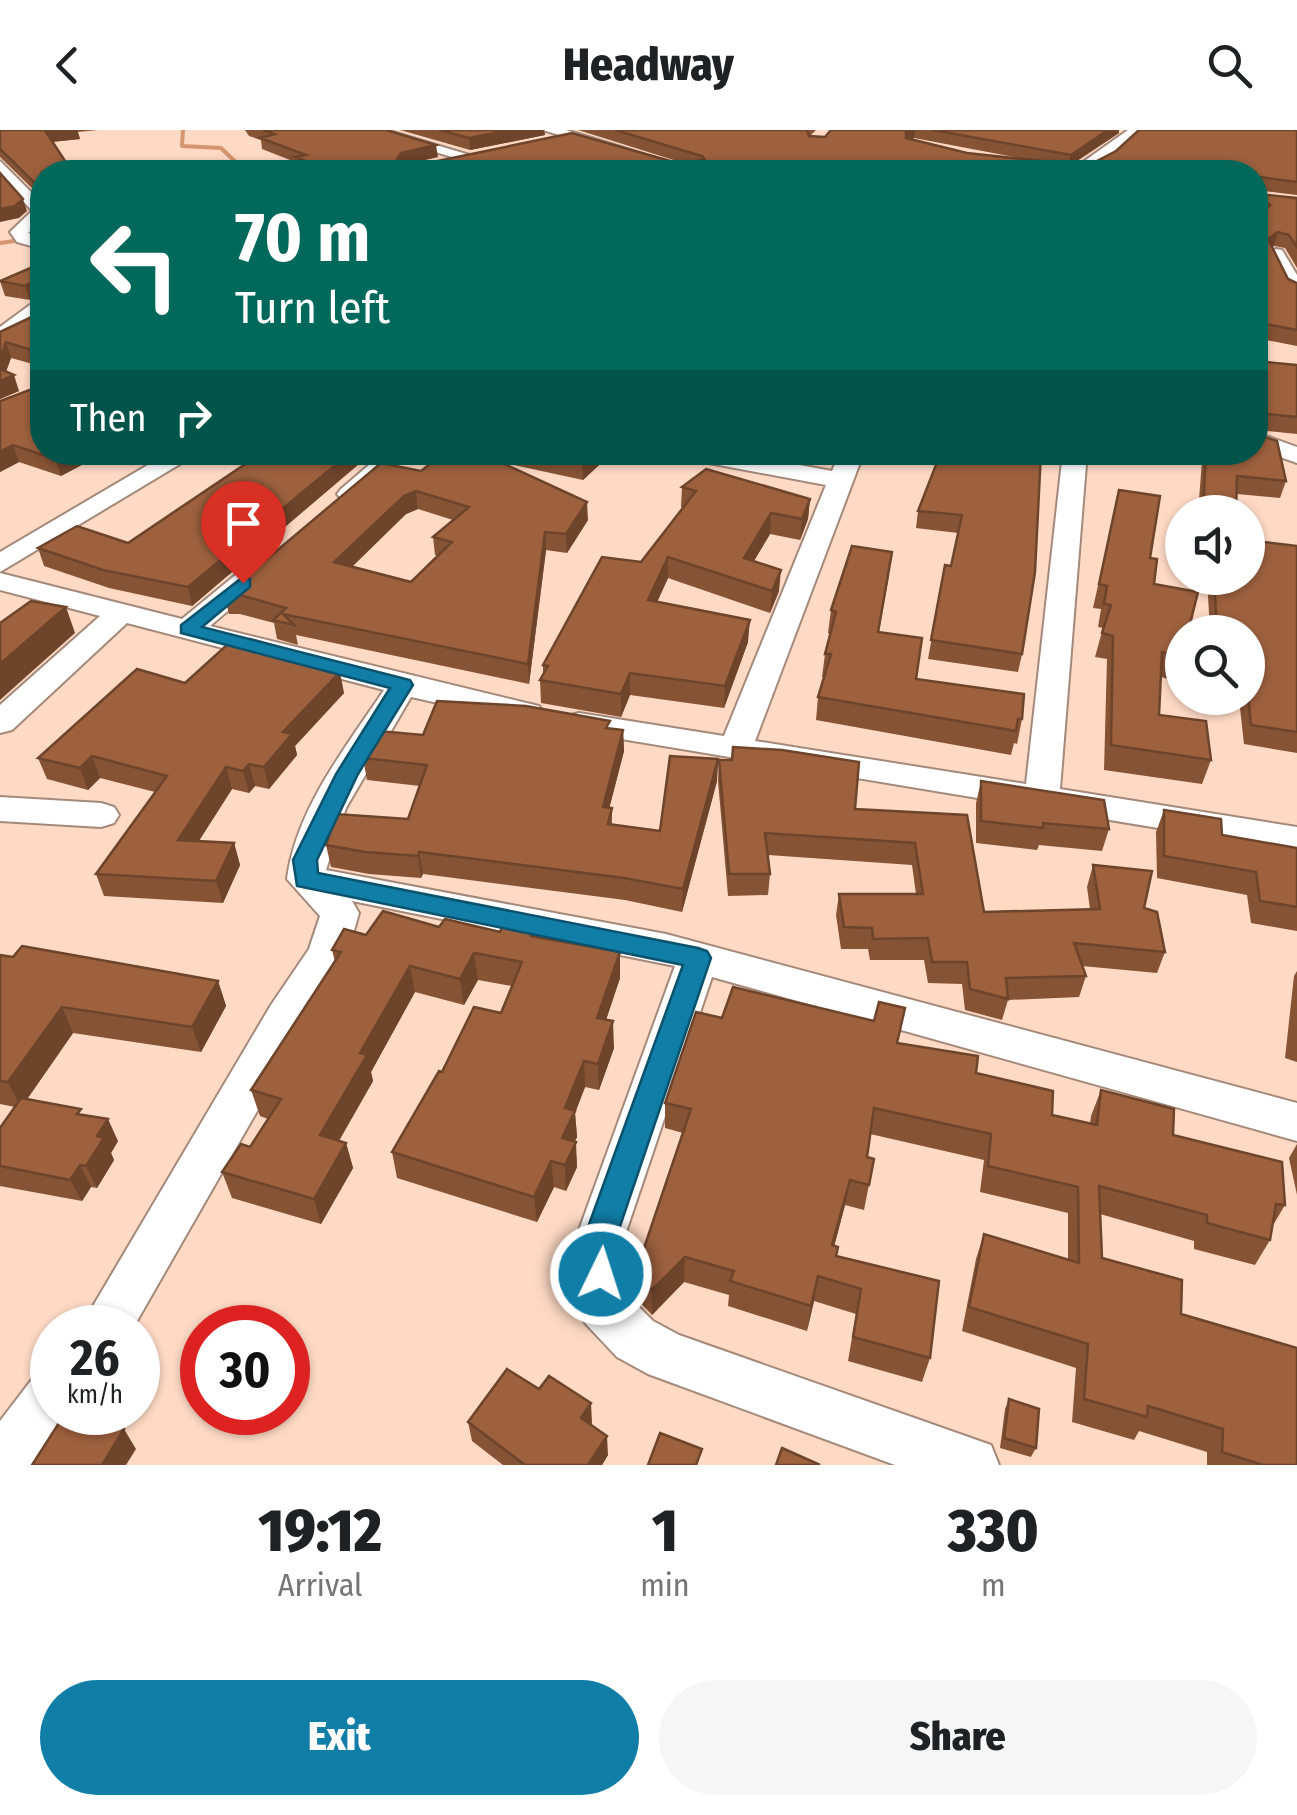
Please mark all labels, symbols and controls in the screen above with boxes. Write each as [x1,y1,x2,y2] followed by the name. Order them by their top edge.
[40,38,95,93] icon: back
[563,38,734,92] text: Headway
[1202,38,1257,93] icon: search
[235,196,370,280] text: 70 m
[70,200,200,330] icon: left
[235,281,390,335] text: Turn left
[166,390,221,445] icon: right
[70,395,146,441] text: Then
[201,481,286,584] pin
[1165,495,1265,715] map controls
[1165,495,1265,595] button: sound
[216,496,271,551] icon: arrive
[1165,615,1265,715] button: search
[549,1222,653,1326] position arrow
[180,1305,310,1435] speed limit sign: 30
[70,1328,120,1388] text: 26
[67,1380,123,1410] text: km/h
[258,1495,382,1567] text: 19:12
[652,1495,678,1567] text: 1
[948,1495,1039,1567] text: 330
[278,1566,363,1604] text: Arrival
[640,1566,690,1604] text: min
[981,1566,1006,1604] text: m
[40,1680,639,1795] button: Exit
[659,1680,1257,1795] button: Share

